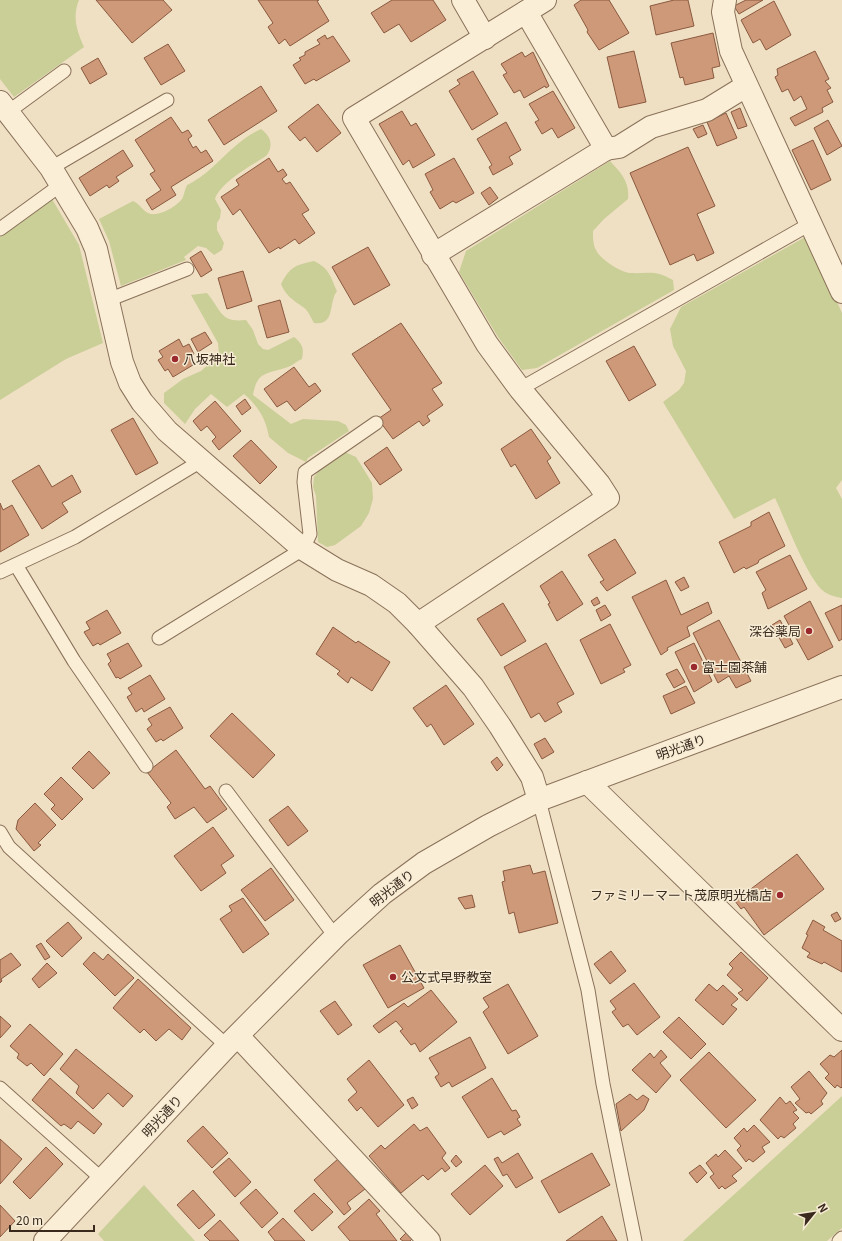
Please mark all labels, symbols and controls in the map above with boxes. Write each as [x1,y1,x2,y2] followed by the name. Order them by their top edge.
[183,349,235,368] place label: 八坂神社
[170,354,180,364] marker: 八坂神社
[749,621,801,640] place label: 深谷薬局
[804,626,814,636] marker: 深谷薬局
[702,657,767,676] place label: 富士園茶舗
[689,662,699,672] marker: 富士園茶舗
[653,729,709,764] street label: 明光通り
[365,864,418,911] street label: 明光通り
[590,885,772,904] place label: ファミリーマート茂原明光橋店
[775,890,785,900] marker: ファミリーマート茂原明光橋店
[401,967,492,986] place label: 公文式早野教室
[388,972,398,982] marker: 公文式早野教室
[137,1090,186,1141] street label: 明光通り
[794,1193,834,1233] north arrow
[815,1200,833,1215] text: N
[10,1207,94,1233] scale bar
[16,1211,43,1228] text: 20 m

